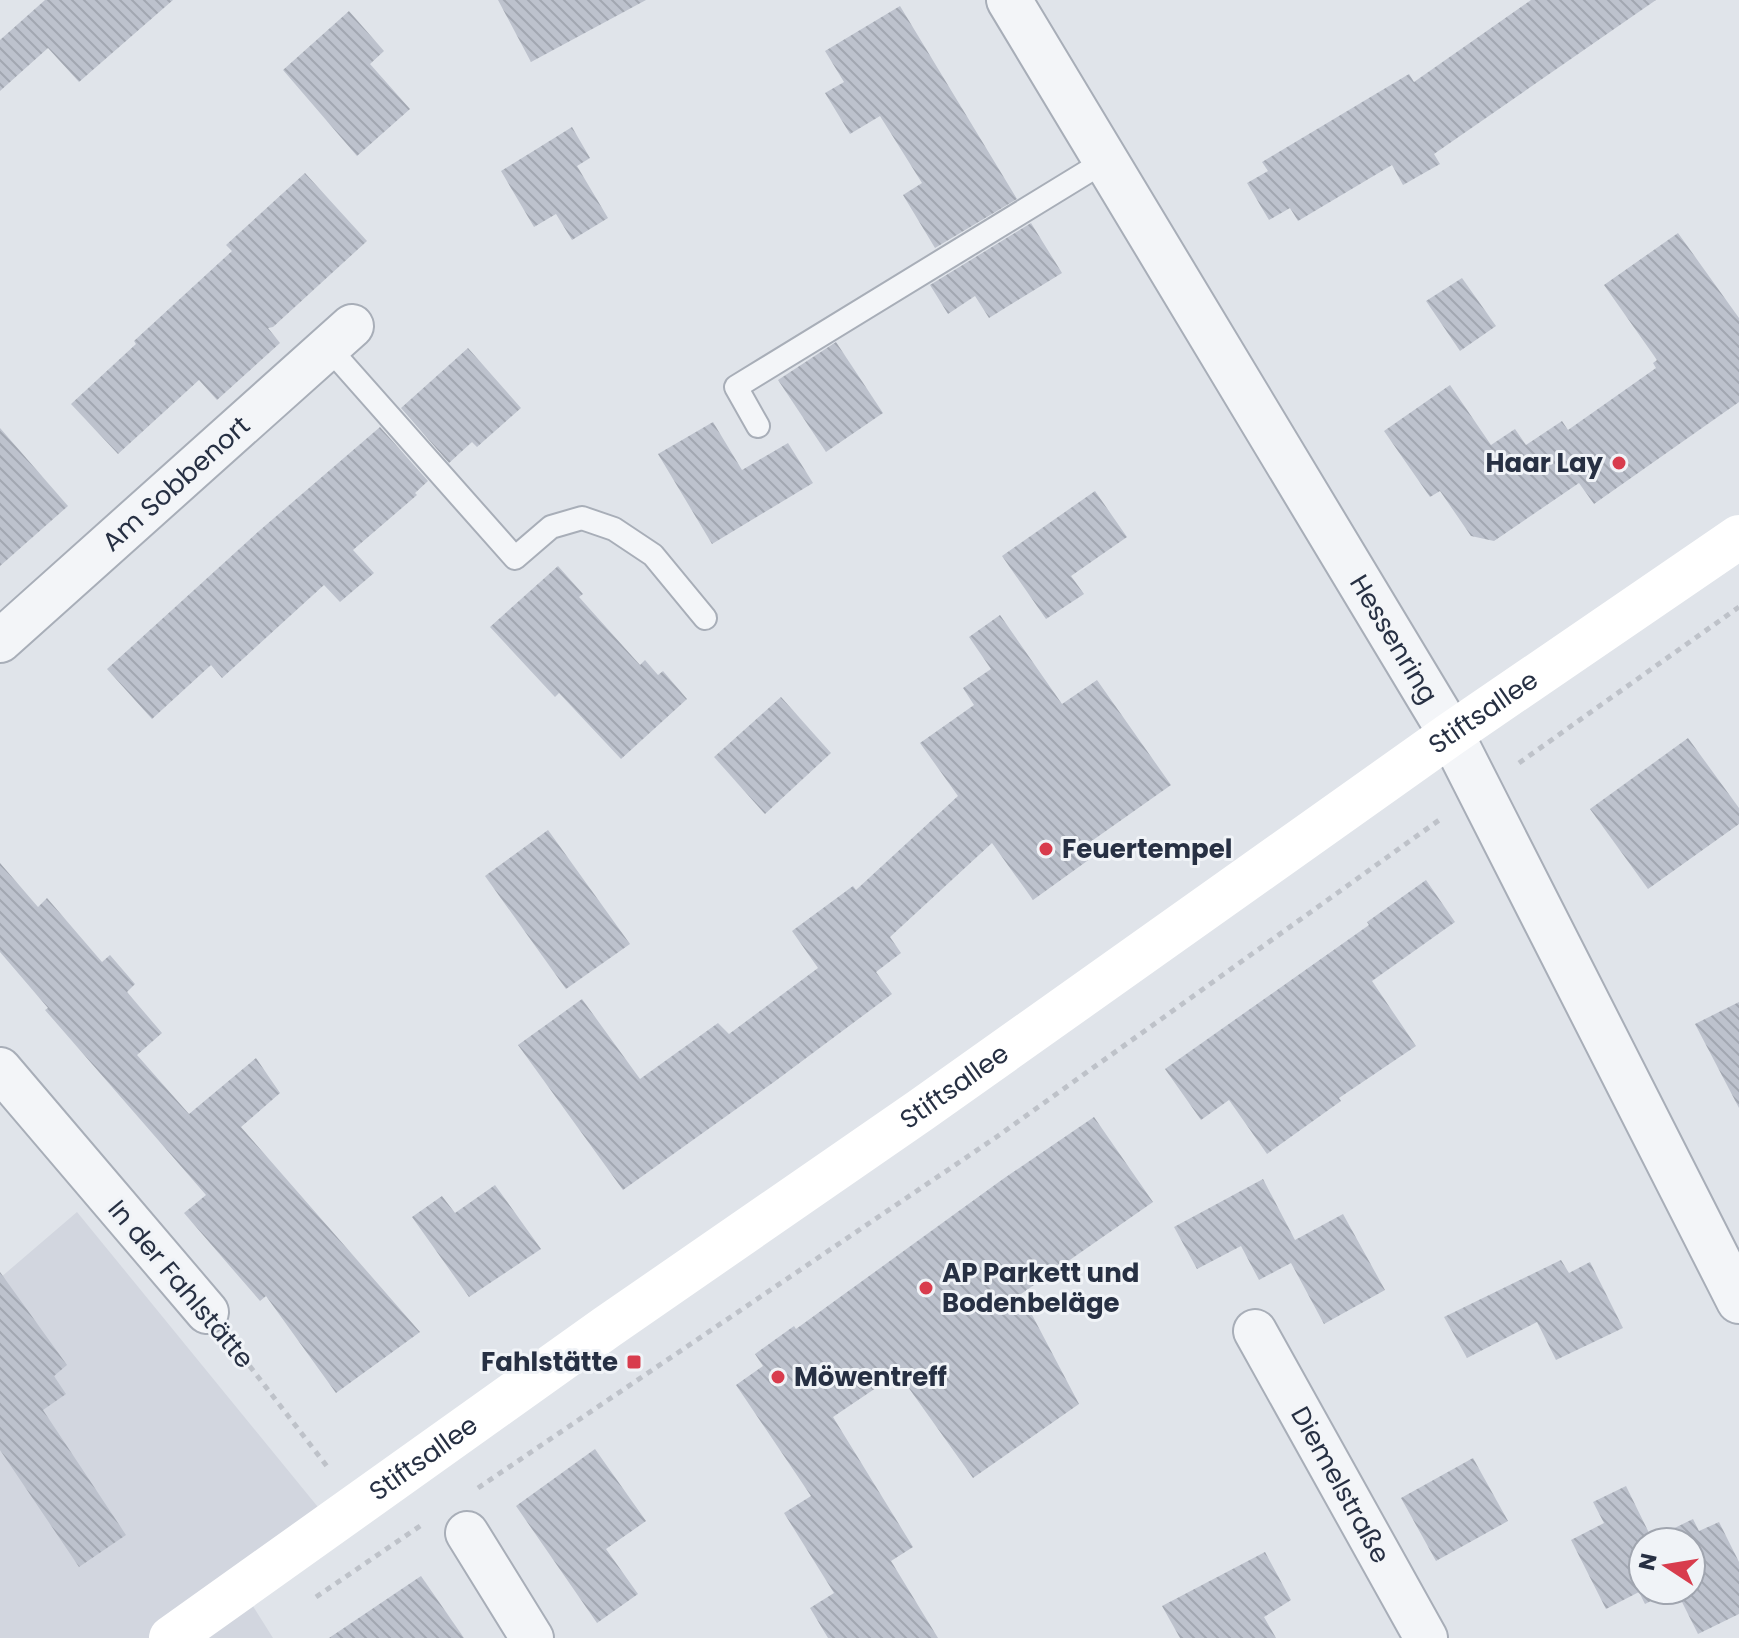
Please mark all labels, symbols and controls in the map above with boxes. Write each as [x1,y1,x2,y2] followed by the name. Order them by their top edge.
[94,408,258,559] street label: Am Sobbenort
[1486,445,1604,481] place label: Haar Lay
[1610,454,1628,472] marker: Haar Lay
[1341,568,1446,710] street label: Hessenring
[1421,662,1545,762] street label: Stiftsallee
[1062,831,1232,867] place label: Feuertempel
[1037,840,1055,858] marker: Feuertempel
[893,1035,1016,1137] street label: Stiftsallee
[100,1192,262,1376] street label: In der Fahlstätte
[942,1255,1139,1321] place label: AP Parkett und Bodenbeläge
[917,1279,935,1297] marker: AP Parkett und Bodenbeläge
[481,1344,618,1380] place label: Fahlstätte
[625,1353,643,1371] marker: Fahlstätte
[794,1359,947,1395] place label: Möwentreff
[769,1368,787,1386] marker: Möwentreff
[1282,1400,1399,1570] street label: Diemelstraße
[362,1407,485,1509] street label: Stiftsallee
[1627,1526,1707,1606] north arrow
[1631,1551,1665,1573] text: N

